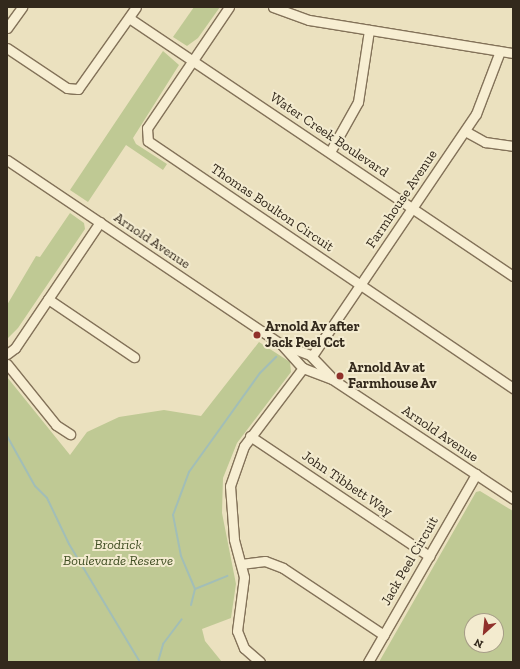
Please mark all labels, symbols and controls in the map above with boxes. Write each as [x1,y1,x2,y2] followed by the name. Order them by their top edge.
[266,89,392,181] street label: Water Creek Boulevard
[363,146,441,252] street label: Farmhouse Avenue
[207,161,337,255] street label: Thomas Boulton Circuit
[110,209,194,273] street label: Arnold Avenue
[265,319,360,352] place label: Arnold Av after Jack Peel Cct
[252,330,262,340] marker: Arnold Av after Jack Peel Cct
[348,360,437,392] place label: Arnold Av at Farmhouse Av
[335,371,345,381] marker: Arnold Av at Farmhouse Av
[398,402,482,466] street label: Arnold Avenue
[298,447,396,521] street label: John Tibbett Way
[378,514,442,608] street label: Jack Peel Circuit
[63,537,173,570] park label: Brodrick Boulevarde Reserve
[464,613,504,653] north arrow
[472,636,485,651] text: N

